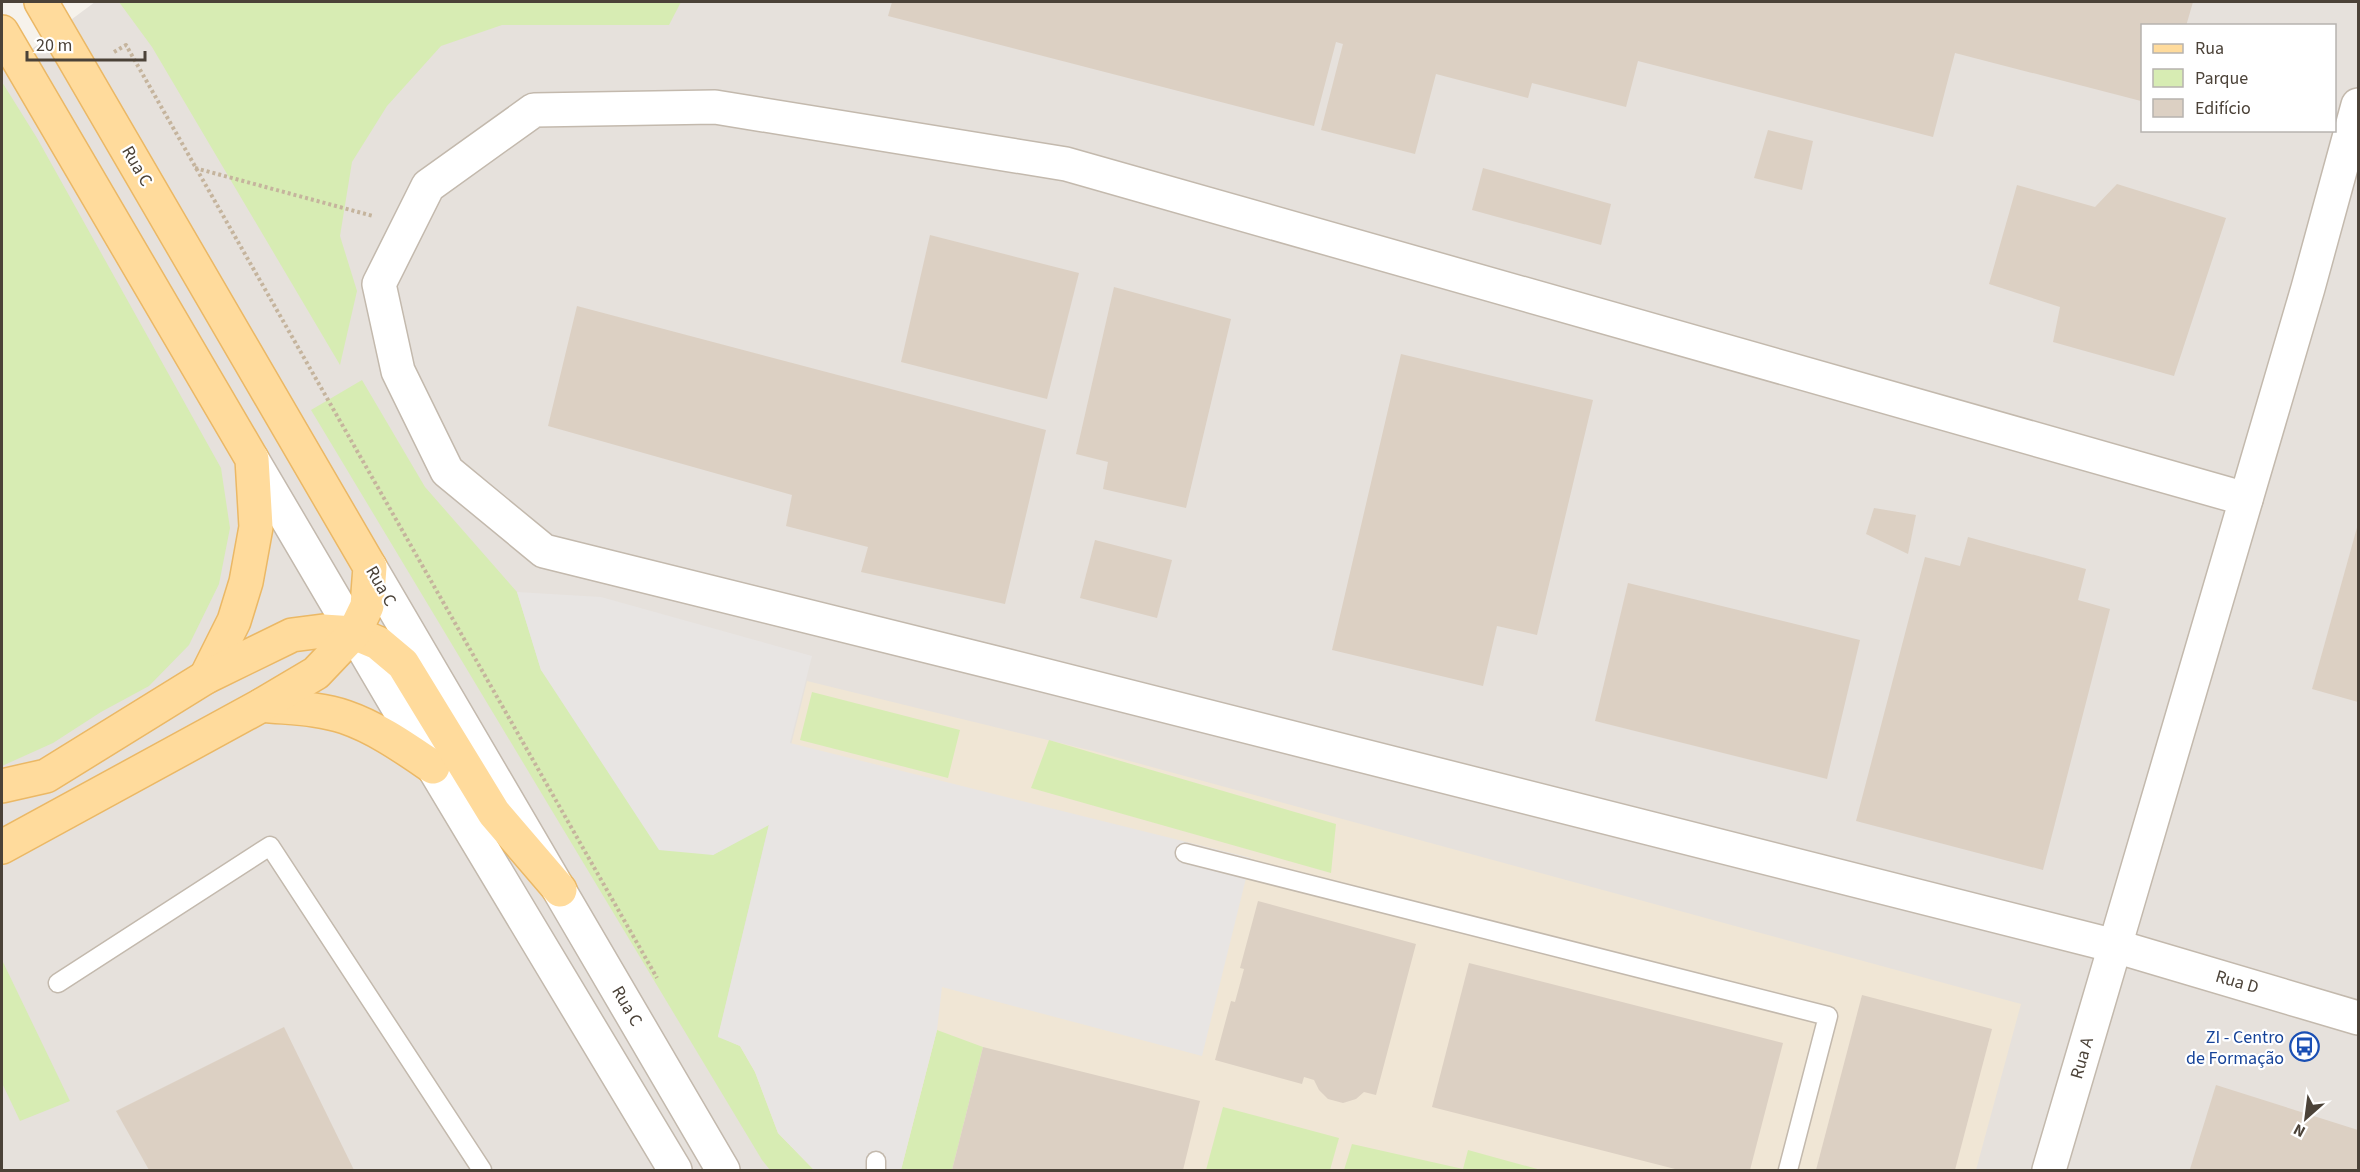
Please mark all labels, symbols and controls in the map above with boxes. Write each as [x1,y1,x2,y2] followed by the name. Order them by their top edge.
[27,24,146,62] scale bar
[2141,24,2336,132] legend
[36,33,72,58] text: 20 m
[2195,36,2224,61] text: Rua
[2195,66,2248,91] text: Parque
[2195,96,2251,121] text: Edifício
[115,141,159,191] street label: Rua C
[359,561,403,611] street label: Rua C
[2213,964,2261,1000] street label: Rua D
[605,981,649,1031] street label: Rua C
[2186,1025,2284,1071] place label: ZI - Centro de Formação
[2289,1031,2321,1063] bus stop icon: ZI - Centro de Formação
[2064,1034,2100,1082] street label: Rua A
[2276,1088,2336,1148] north arrow
[2290,1118,2309,1143] text: N

